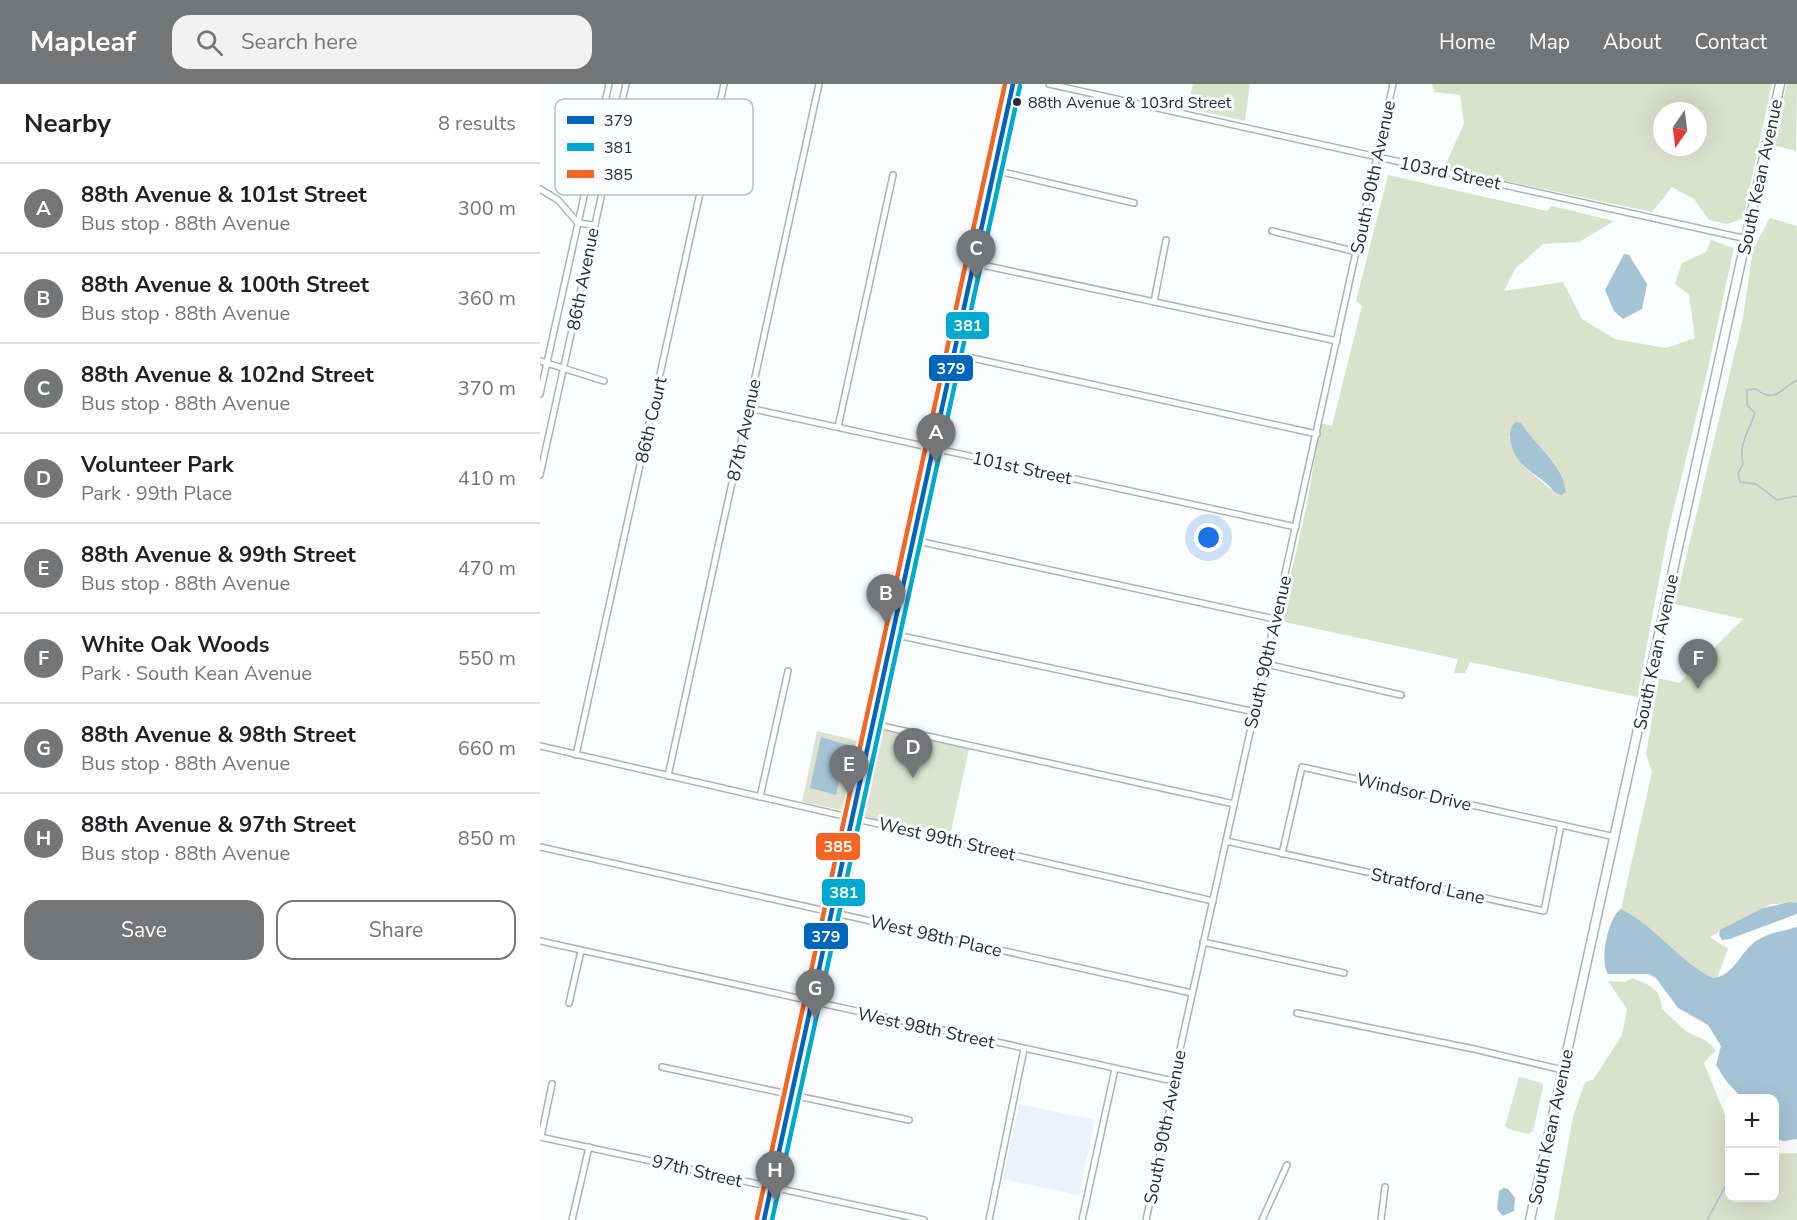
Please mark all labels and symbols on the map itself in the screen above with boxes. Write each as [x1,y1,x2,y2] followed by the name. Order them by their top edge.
[1028,92,1232,114] place label: 88th Avenue & 103rd Street
[1011,96,1023,108] marker: 88th Avenue & 103rd Street
[1732,97,1788,257] street label: South Kean Avenue
[1345,98,1401,256] street label: South 90th Avenue
[555,99,753,195] legend
[1653,102,1707,156] north arrow
[604,110,633,132] text: 379
[604,137,633,159] text: 381
[1397,151,1504,196] street label: 103rd Street
[604,164,633,186] text: 385
[561,226,605,332] street label: 86th Avenue
[956,230,996,279] pin: C
[945,311,990,340] line badge: 381
[954,315,982,337] text: 381
[928,354,974,382] line badge: 379
[937,358,965,380] text: 379
[629,374,673,465] street label: 86th Court
[721,377,767,483] street label: 87th Avenue
[916,414,956,463] pin: A
[970,446,1075,490] street label: 101st Street
[1194,523,1223,552] your location
[1628,572,1684,732] street label: South Kean Avenue
[1239,573,1297,731] street label: South 90th Avenue
[866,574,906,624] pin: B
[1678,640,1718,689] pin: F
[894,728,932,778] pin: D
[830,746,868,795] pin: E
[1354,767,1474,817] street label: Windsor Drive
[876,812,1018,867] street label: West 99th Street
[815,832,861,861] line badge: 385
[824,836,852,858] text: 385
[1369,862,1487,910] street label: Stratford Lane
[821,878,866,907] line badge: 381
[830,882,858,904] text: 381
[868,909,1004,963] street label: West 98th Place
[803,922,849,950] line badge: 379
[812,926,840,948] text: 379
[796,970,834,1019] pin: G
[855,1002,997,1054] street label: West 98th Street
[1523,1047,1579,1207] street label: South Kean Avenue
[1138,1048,1192,1206] street label: South 90th Avenue
[650,1149,745,1193] street label: 97th Street
[756,1152,794,1201] pin: H

